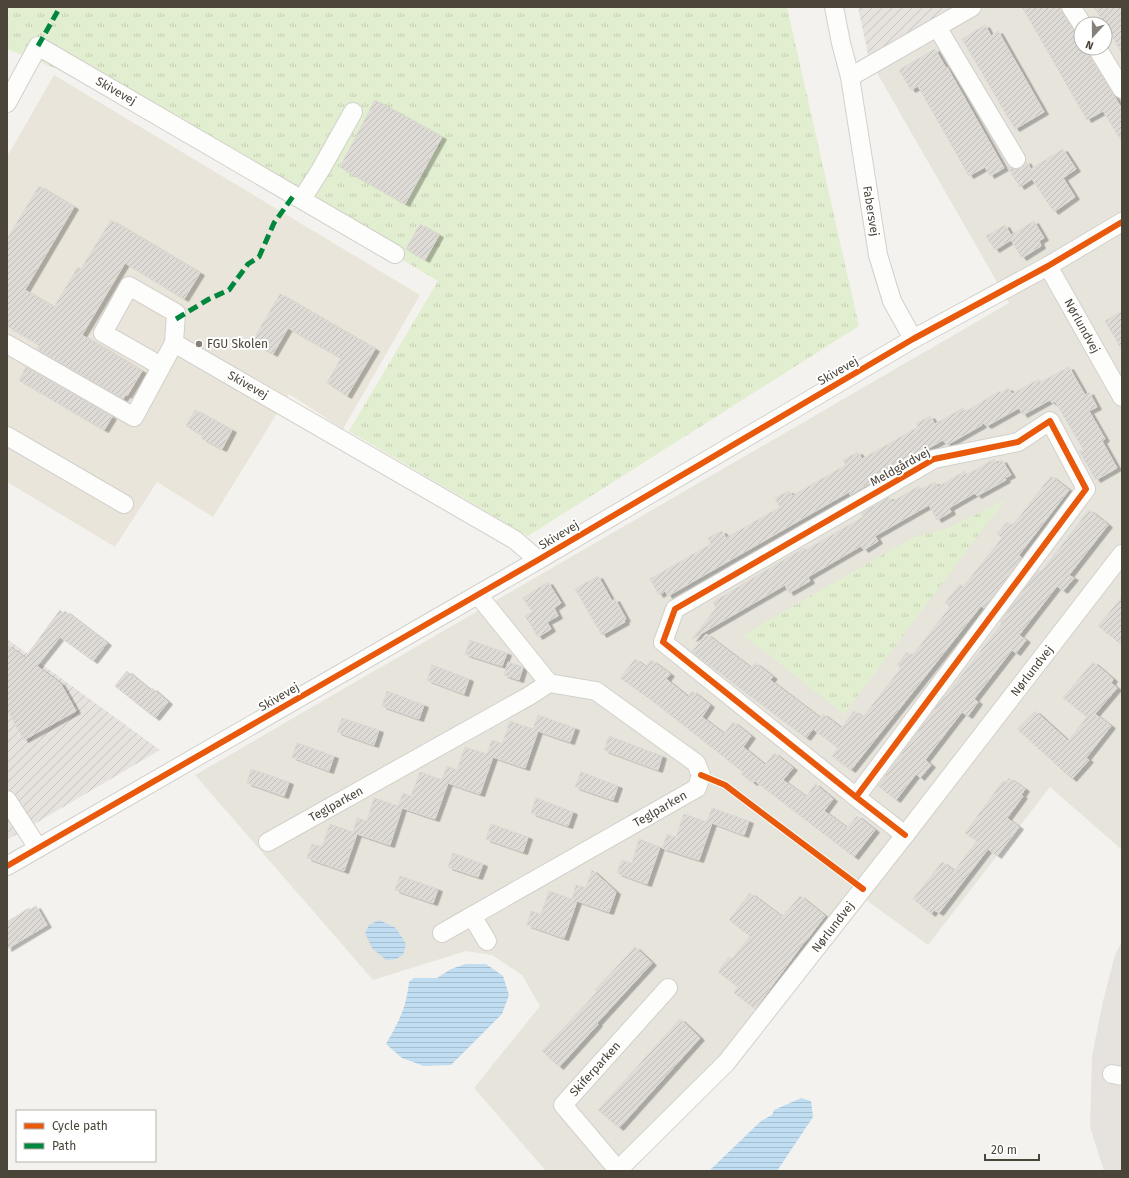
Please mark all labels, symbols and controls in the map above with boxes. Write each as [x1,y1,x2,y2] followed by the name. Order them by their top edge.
[1073,16,1113,56] north arrow
[1084,37,1095,52] text: N
[93,74,139,108] street label: Skivevej
[860,185,882,237] street label: Fabersvej
[1061,296,1103,356] street label: Nørlundvej
[207,337,268,351] place label: FGU Skolen
[194,339,204,349] marker: FGU Skolen
[815,354,861,388] street label: Skivevej
[225,368,271,402] street label: Skivevej
[868,445,932,489] street label: Meldgårdvej
[536,518,582,552] street label: Skivevej
[1008,643,1056,699] street label: Nørlundvej
[256,680,302,714] street label: Skivevej
[307,783,365,825] street label: Teglparken
[631,788,689,830] street label: Teglparken
[809,899,857,955] street label: Nørlundvej
[567,1039,623,1099] street label: Skiferparken
[16,1110,156,1162] legend
[52,1119,108,1133] text: Cycle path
[985,1136,1039,1162] scale bar
[52,1139,76,1153] text: Path
[991,1143,1017,1157] text: 20 m

